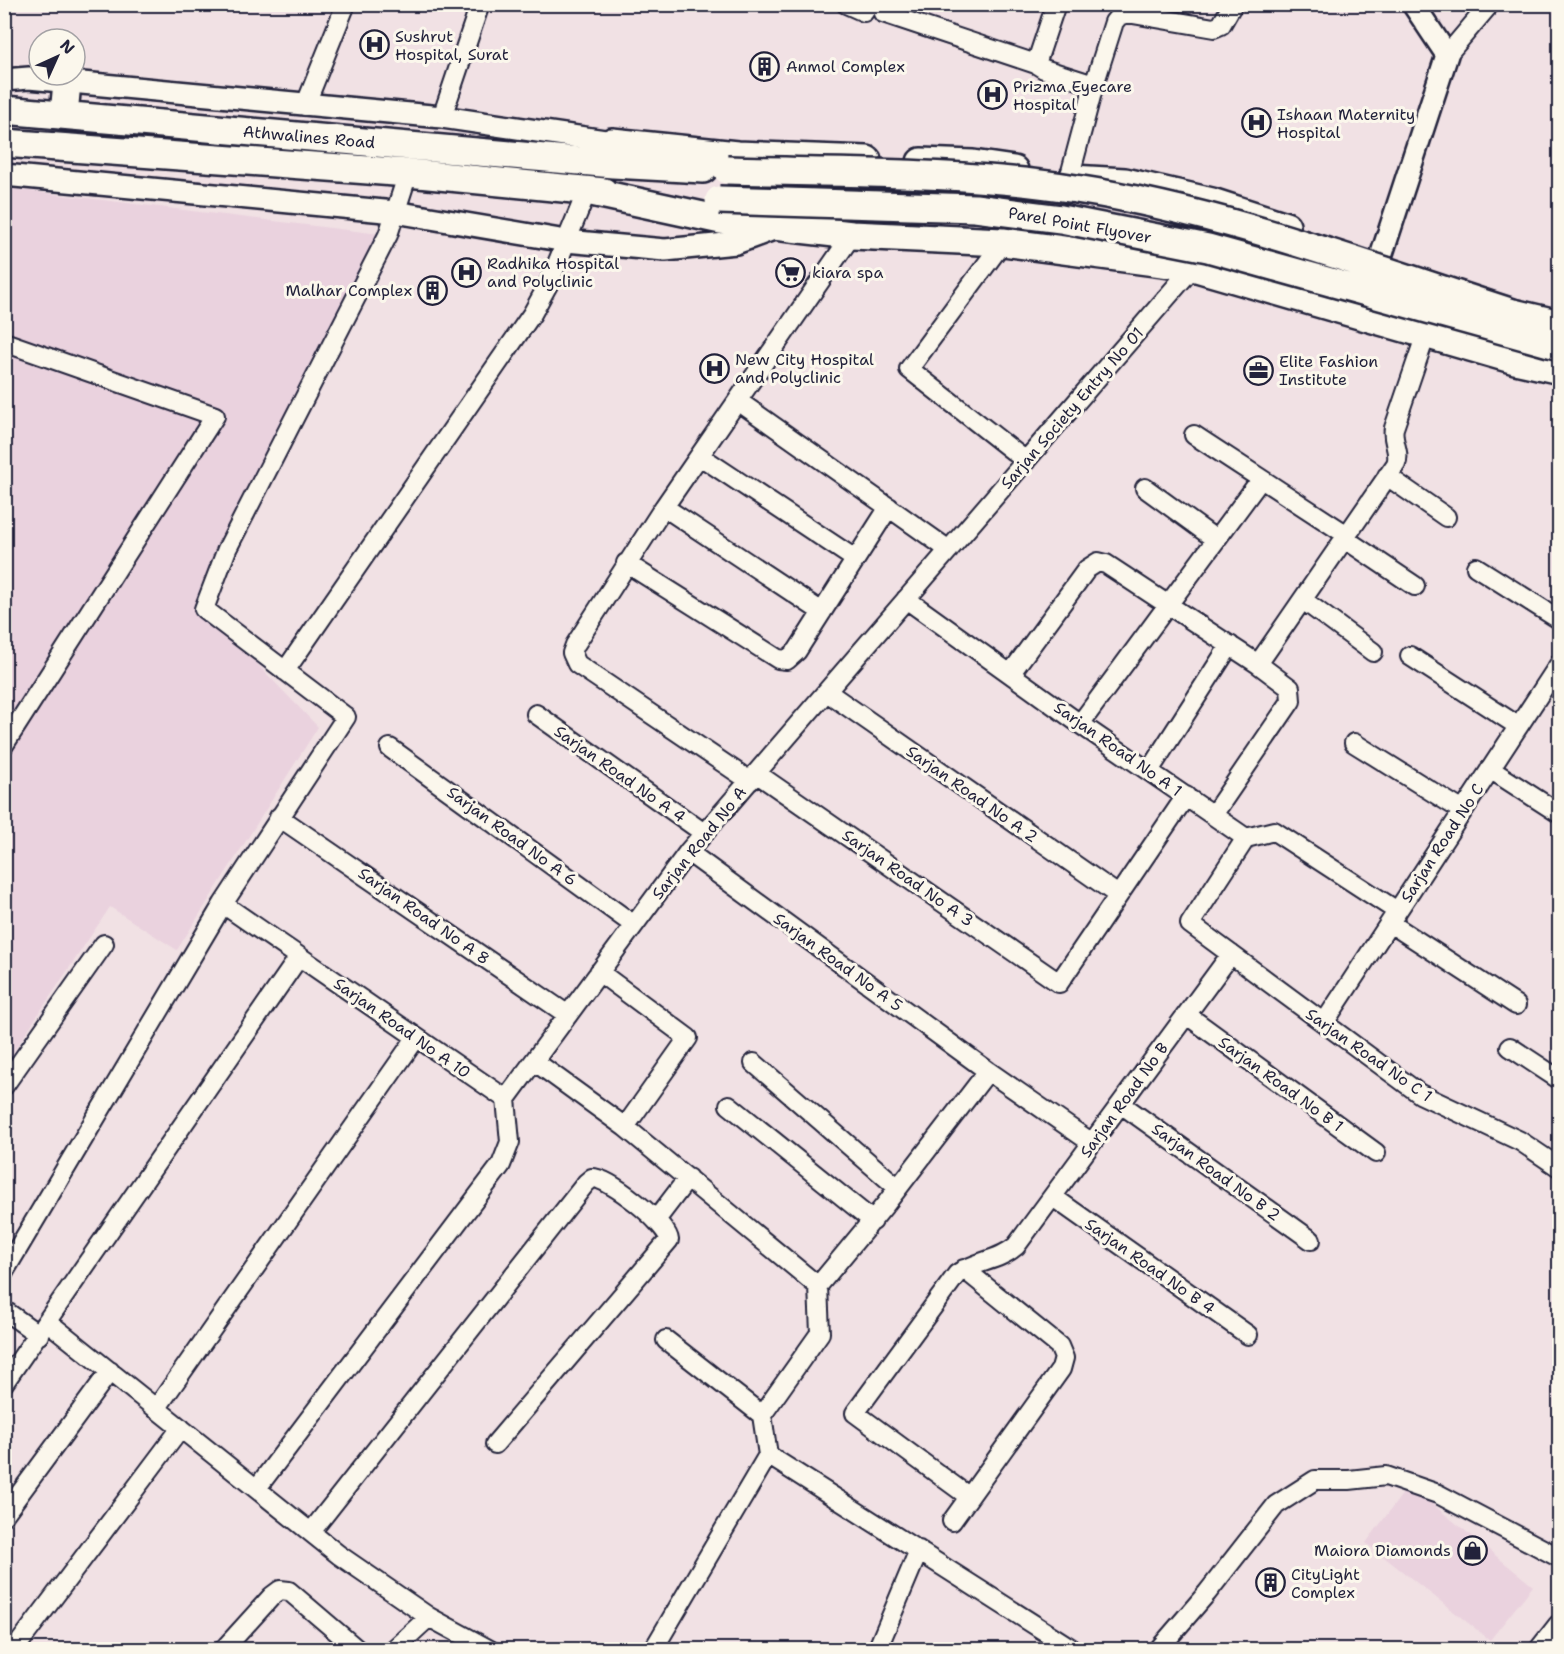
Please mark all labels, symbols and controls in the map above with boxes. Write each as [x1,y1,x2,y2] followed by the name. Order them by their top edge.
[395,26,509,65] place label: Sushrut Hospital, Surat
[27,27,87,87] north arrow
[358,29,390,61] hospital icon: Sushrut Hospital, Surat
[55,35,79,59] text: N
[749,50,781,82] building icon: Anmol Complex
[786,56,905,77] place label: Anmol Complex
[1013,76,1132,115] place label: Prizma Eyecare Hospital
[976,79,1008,111] hospital icon: Prizma Eyecare Hospital
[1277,104,1415,143] place label: Ishaan Maternity Hospital
[1240,107,1272,139] hospital icon: Ishaan Maternity Hospital
[242,121,376,153] street label: Athwalines Road
[1007,202,1153,248] street label: Parel Point Flyover
[487,253,619,292] place label: Radhika Hospital and Polyclinic
[450,256,482,288] hospital icon: Radhika Hospital and Polyclinic
[775,256,807,288] supermarket icon: kiara spa
[812,262,883,283] place label: kiara spa
[417,274,449,306] building icon: Malhar Complex
[286,280,412,301] place label: Malhar Complex
[996,323,1148,493] street label: Sarjan Society Entry No 01
[735,349,874,388] place label: New City Hospital and Polyclinic
[1279,351,1378,390] place label: Elite Fashion Institute
[698,352,730,384] hospital icon: New City Hospital and Polyclinic
[1242,354,1274,386] office icon: Elite Fashion Institute
[1050,697,1186,801] street label: Sarjan Road No A 1
[550,721,690,827] street label: Sarjan Road No A 4
[902,741,1042,847] street label: Sarjan Road No A 2
[1396,779,1488,906] street label: Sarjan Road No C
[443,782,581,890] street label: Sarjan Road No A 6
[647,782,751,904] street label: Sarjan Road No A
[838,825,978,931] street label: Sarjan Road No A 3
[354,863,494,969] street label: Sarjan Road No A 8
[769,908,907,1016] street label: Sarjan Road No A 5
[330,973,474,1083] street label: Sarjan Road No A 10
[1302,1003,1436,1107] street label: Sarjan Road No C 1
[1214,1032,1348,1136] street label: Sarjan Road No B 1
[1075,1038,1173,1162] street label: Sarjan Road No B
[1148,1118,1284,1226] street label: Sarjan Road No B 2
[1081,1213,1219,1319] street label: Sarjan Road No B 4
[1456,1534,1488,1566] shop icon: Maiora Diamonds
[1314,1540,1451,1561] place label: Maiora Diamonds
[1291,1564,1360,1603] place label: CityLight Complex
[1254,1567,1286,1599] building icon: CityLight Complex

